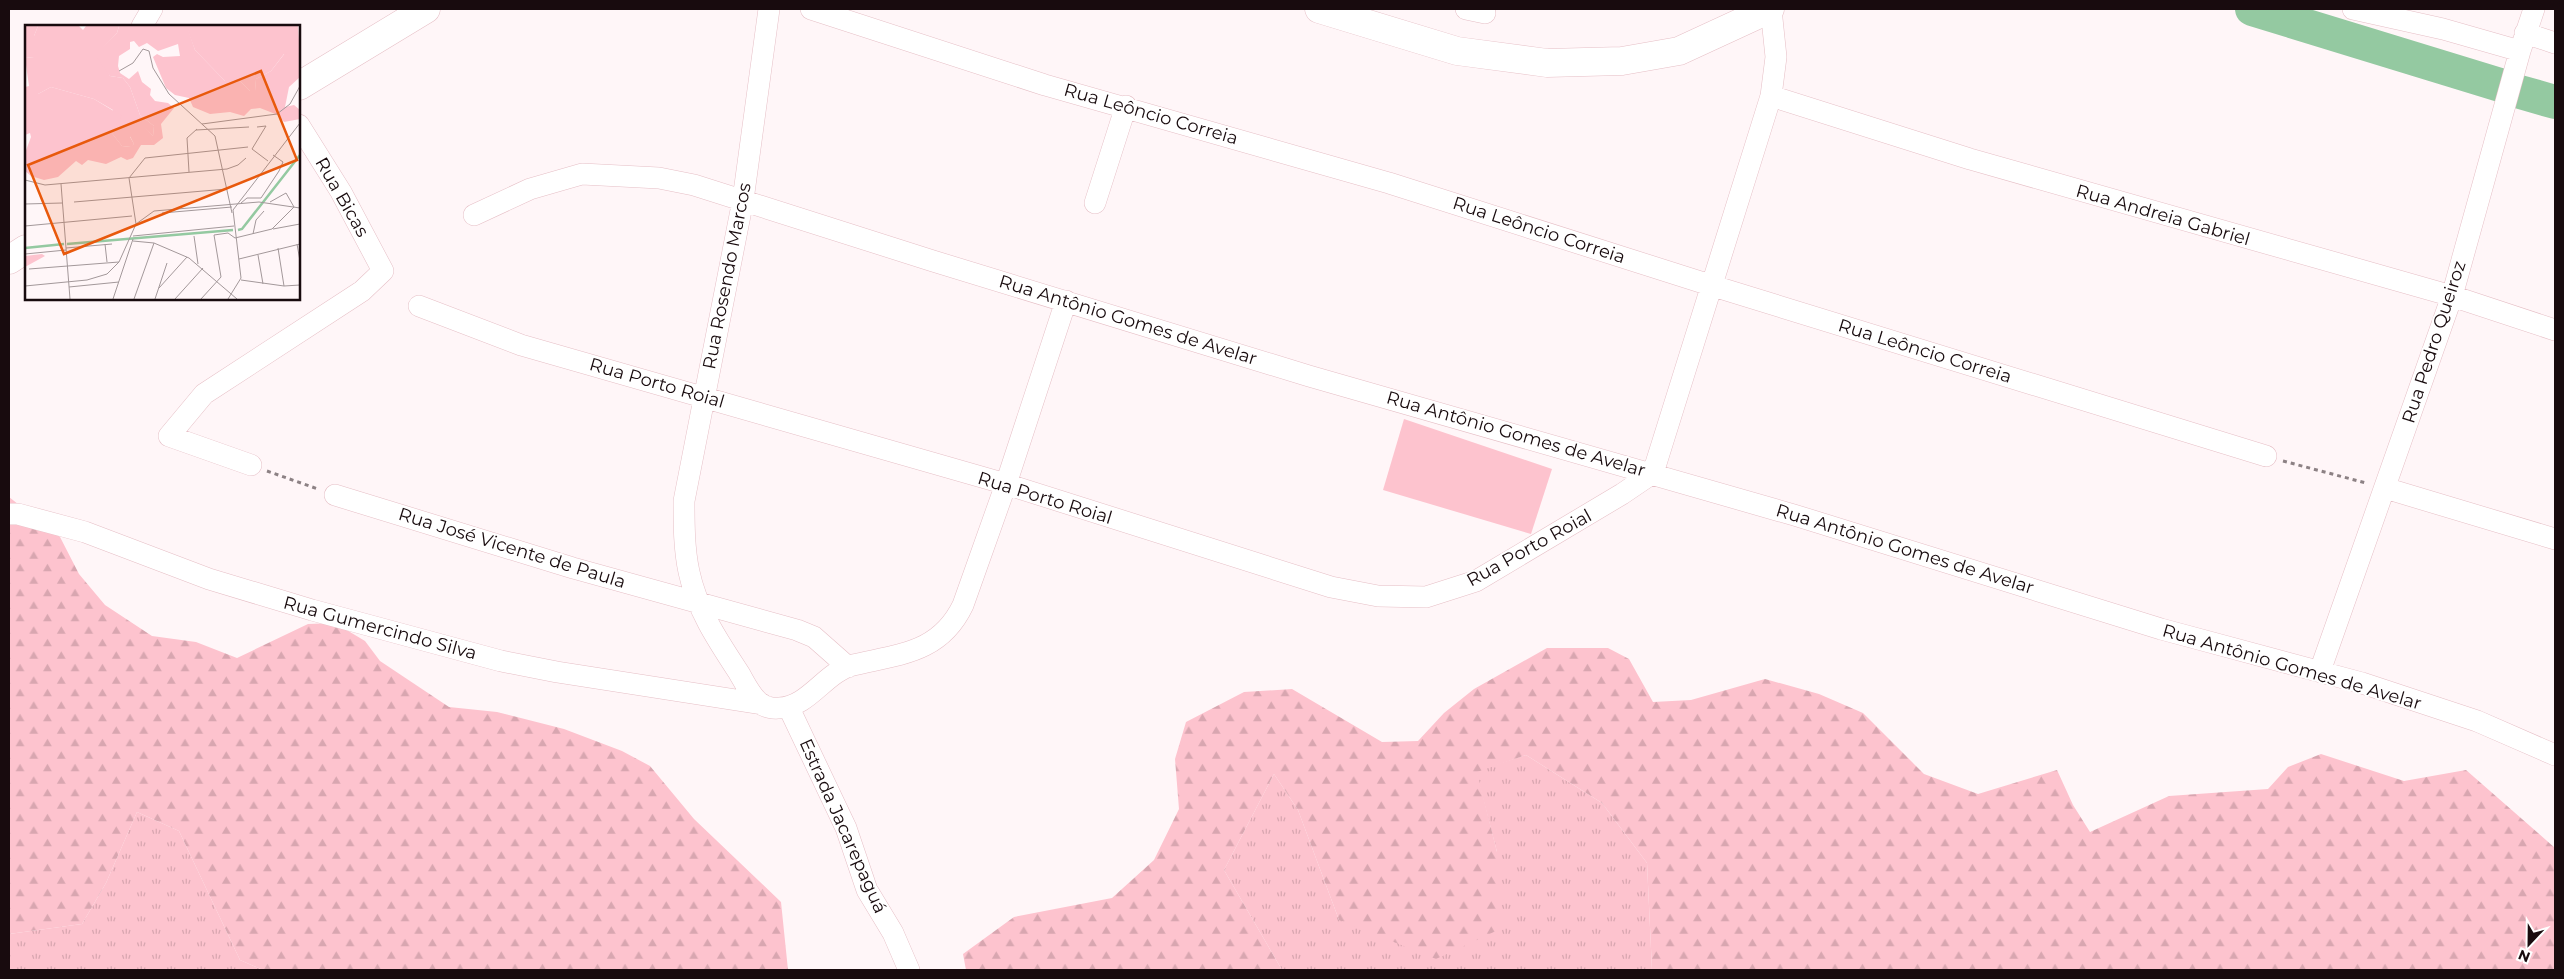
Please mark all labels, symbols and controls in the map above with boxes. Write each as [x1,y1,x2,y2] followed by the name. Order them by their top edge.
[25,25,300,300] inset map
[1061,79,1241,149] street label: Rua Leôncio Correia
[310,153,374,241] street label: Rua Bicas
[2073,180,2253,250] street label: Rua Andreia Gabriel
[698,181,756,371] street label: Rua Rosendo Marcos
[1450,192,1628,268] street label: Rua Leôncio Correia
[2397,258,2471,426] street label: Rua Pedro Queiroz
[996,270,1260,370] street label: Rua Antônio Gomes de Avelar
[1836,314,2014,388] street label: Rua Leôncio Correia
[587,353,727,413] street label: Rua Porto Roial
[1384,386,1648,482] street label: Rua Antônio Gomes de Avelar
[975,467,1115,529] street label: Rua Porto Roial
[1773,499,2037,599] street label: Rua Antônio Gomes de Avelar
[396,503,628,593] street label: Rua José Vicente de Paula
[1463,505,1595,591] street label: Rua Porto Roial
[281,592,479,664] street label: Rua Gumercindo Silva
[2160,619,2424,715] street label: Rua Antônio Gomes de Avelar
[795,735,891,917] street label: Estrada Jacarepaguá
[2504,919,2554,969] north arrow
[2516,946,2533,967] text: N

